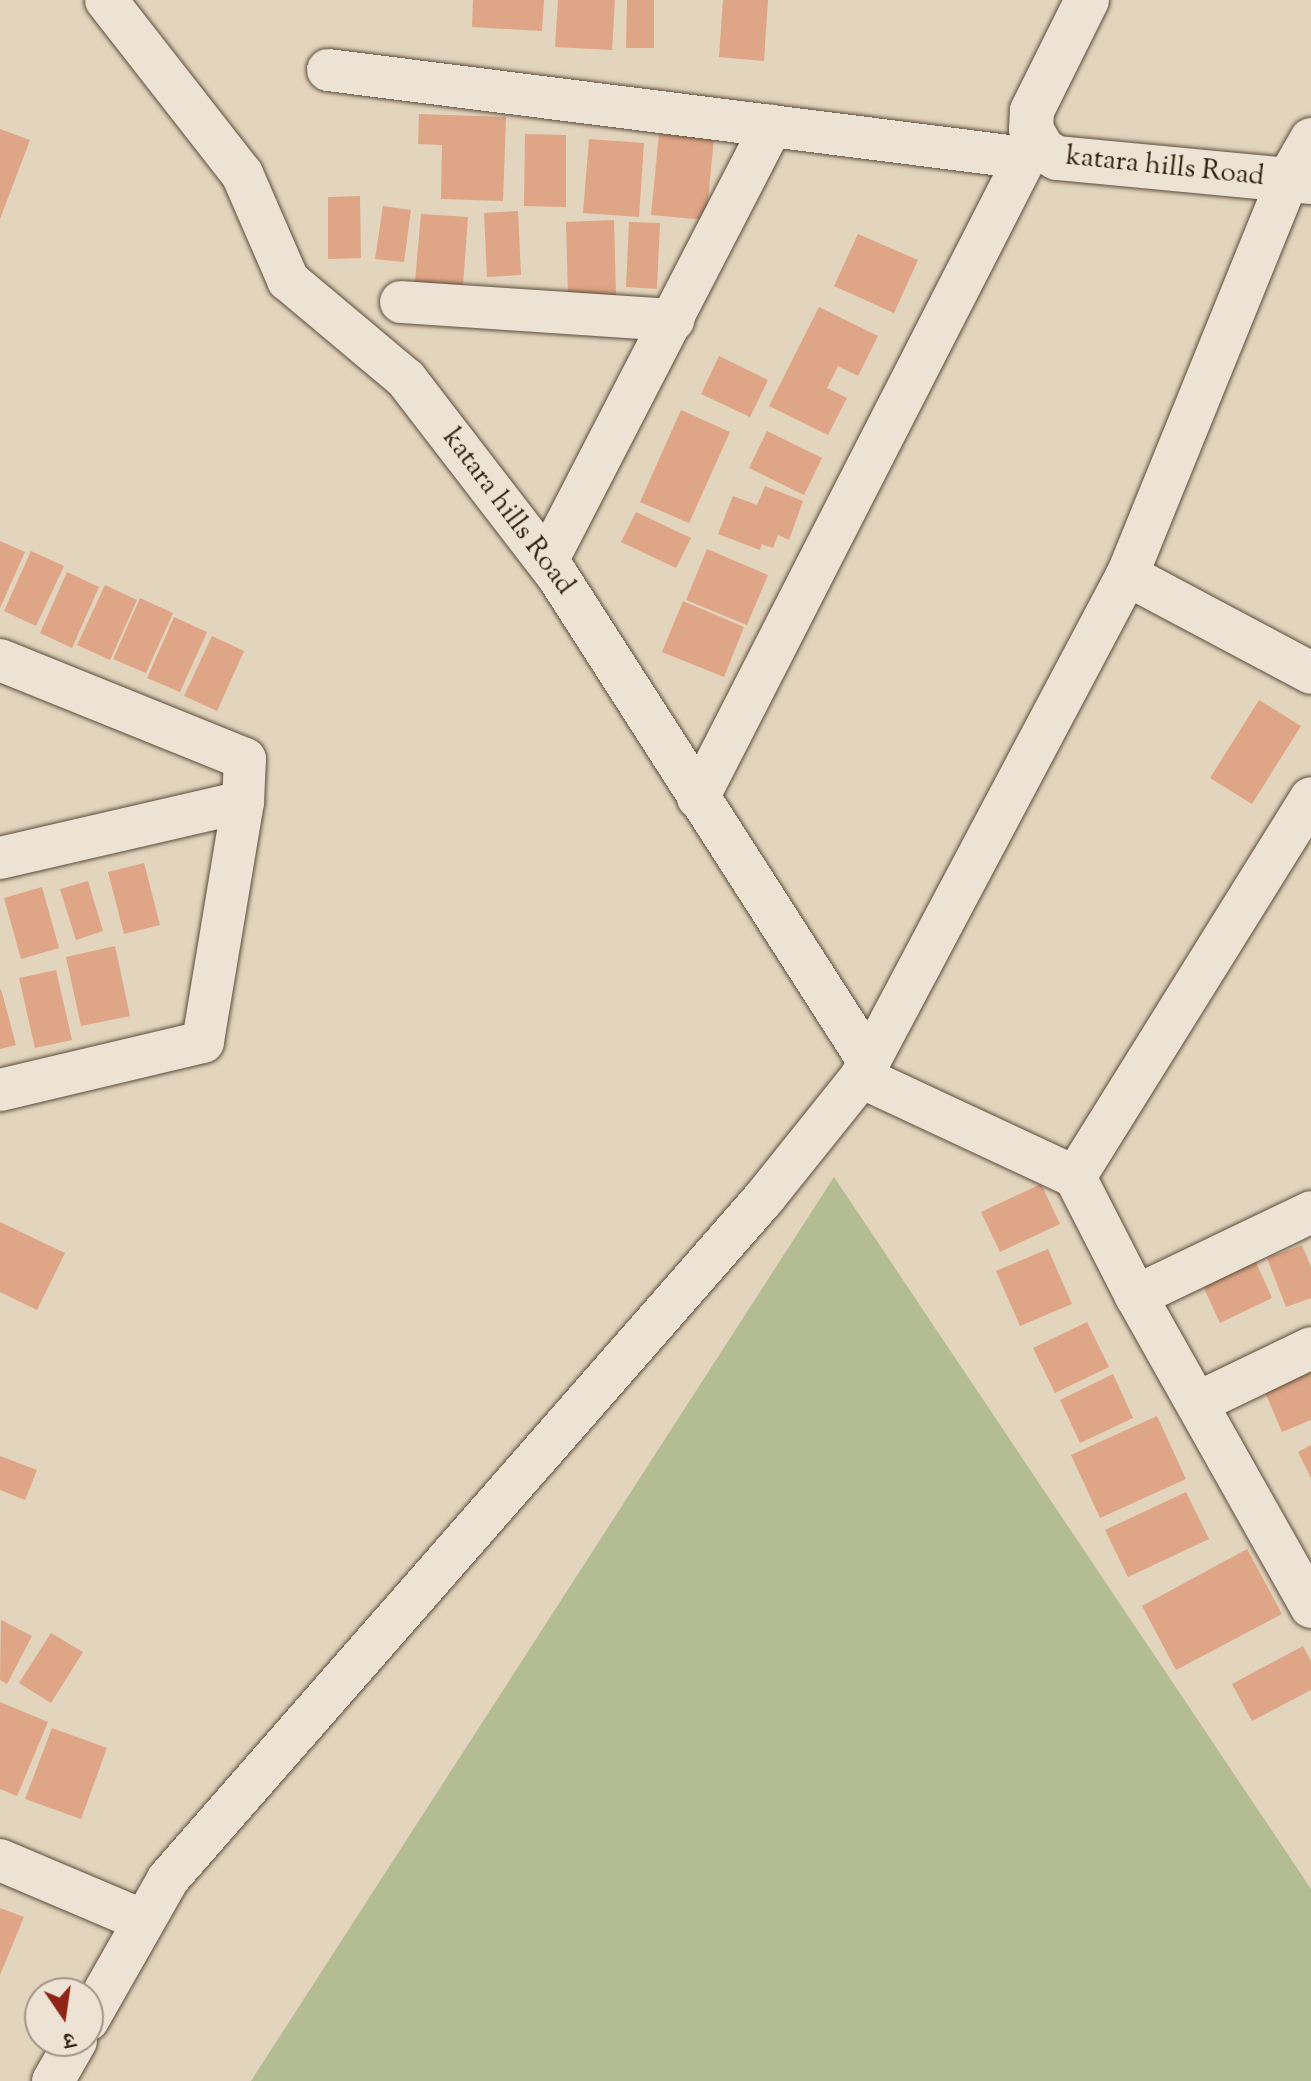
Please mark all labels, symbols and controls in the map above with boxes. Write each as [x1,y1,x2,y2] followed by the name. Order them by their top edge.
[1064,140,1266,194] street label: katara hills Road
[435,422,581,602] street label: katara hills Road
[24,1977,104,2057] north arrow
[60,2022,78,2055] text: उ

